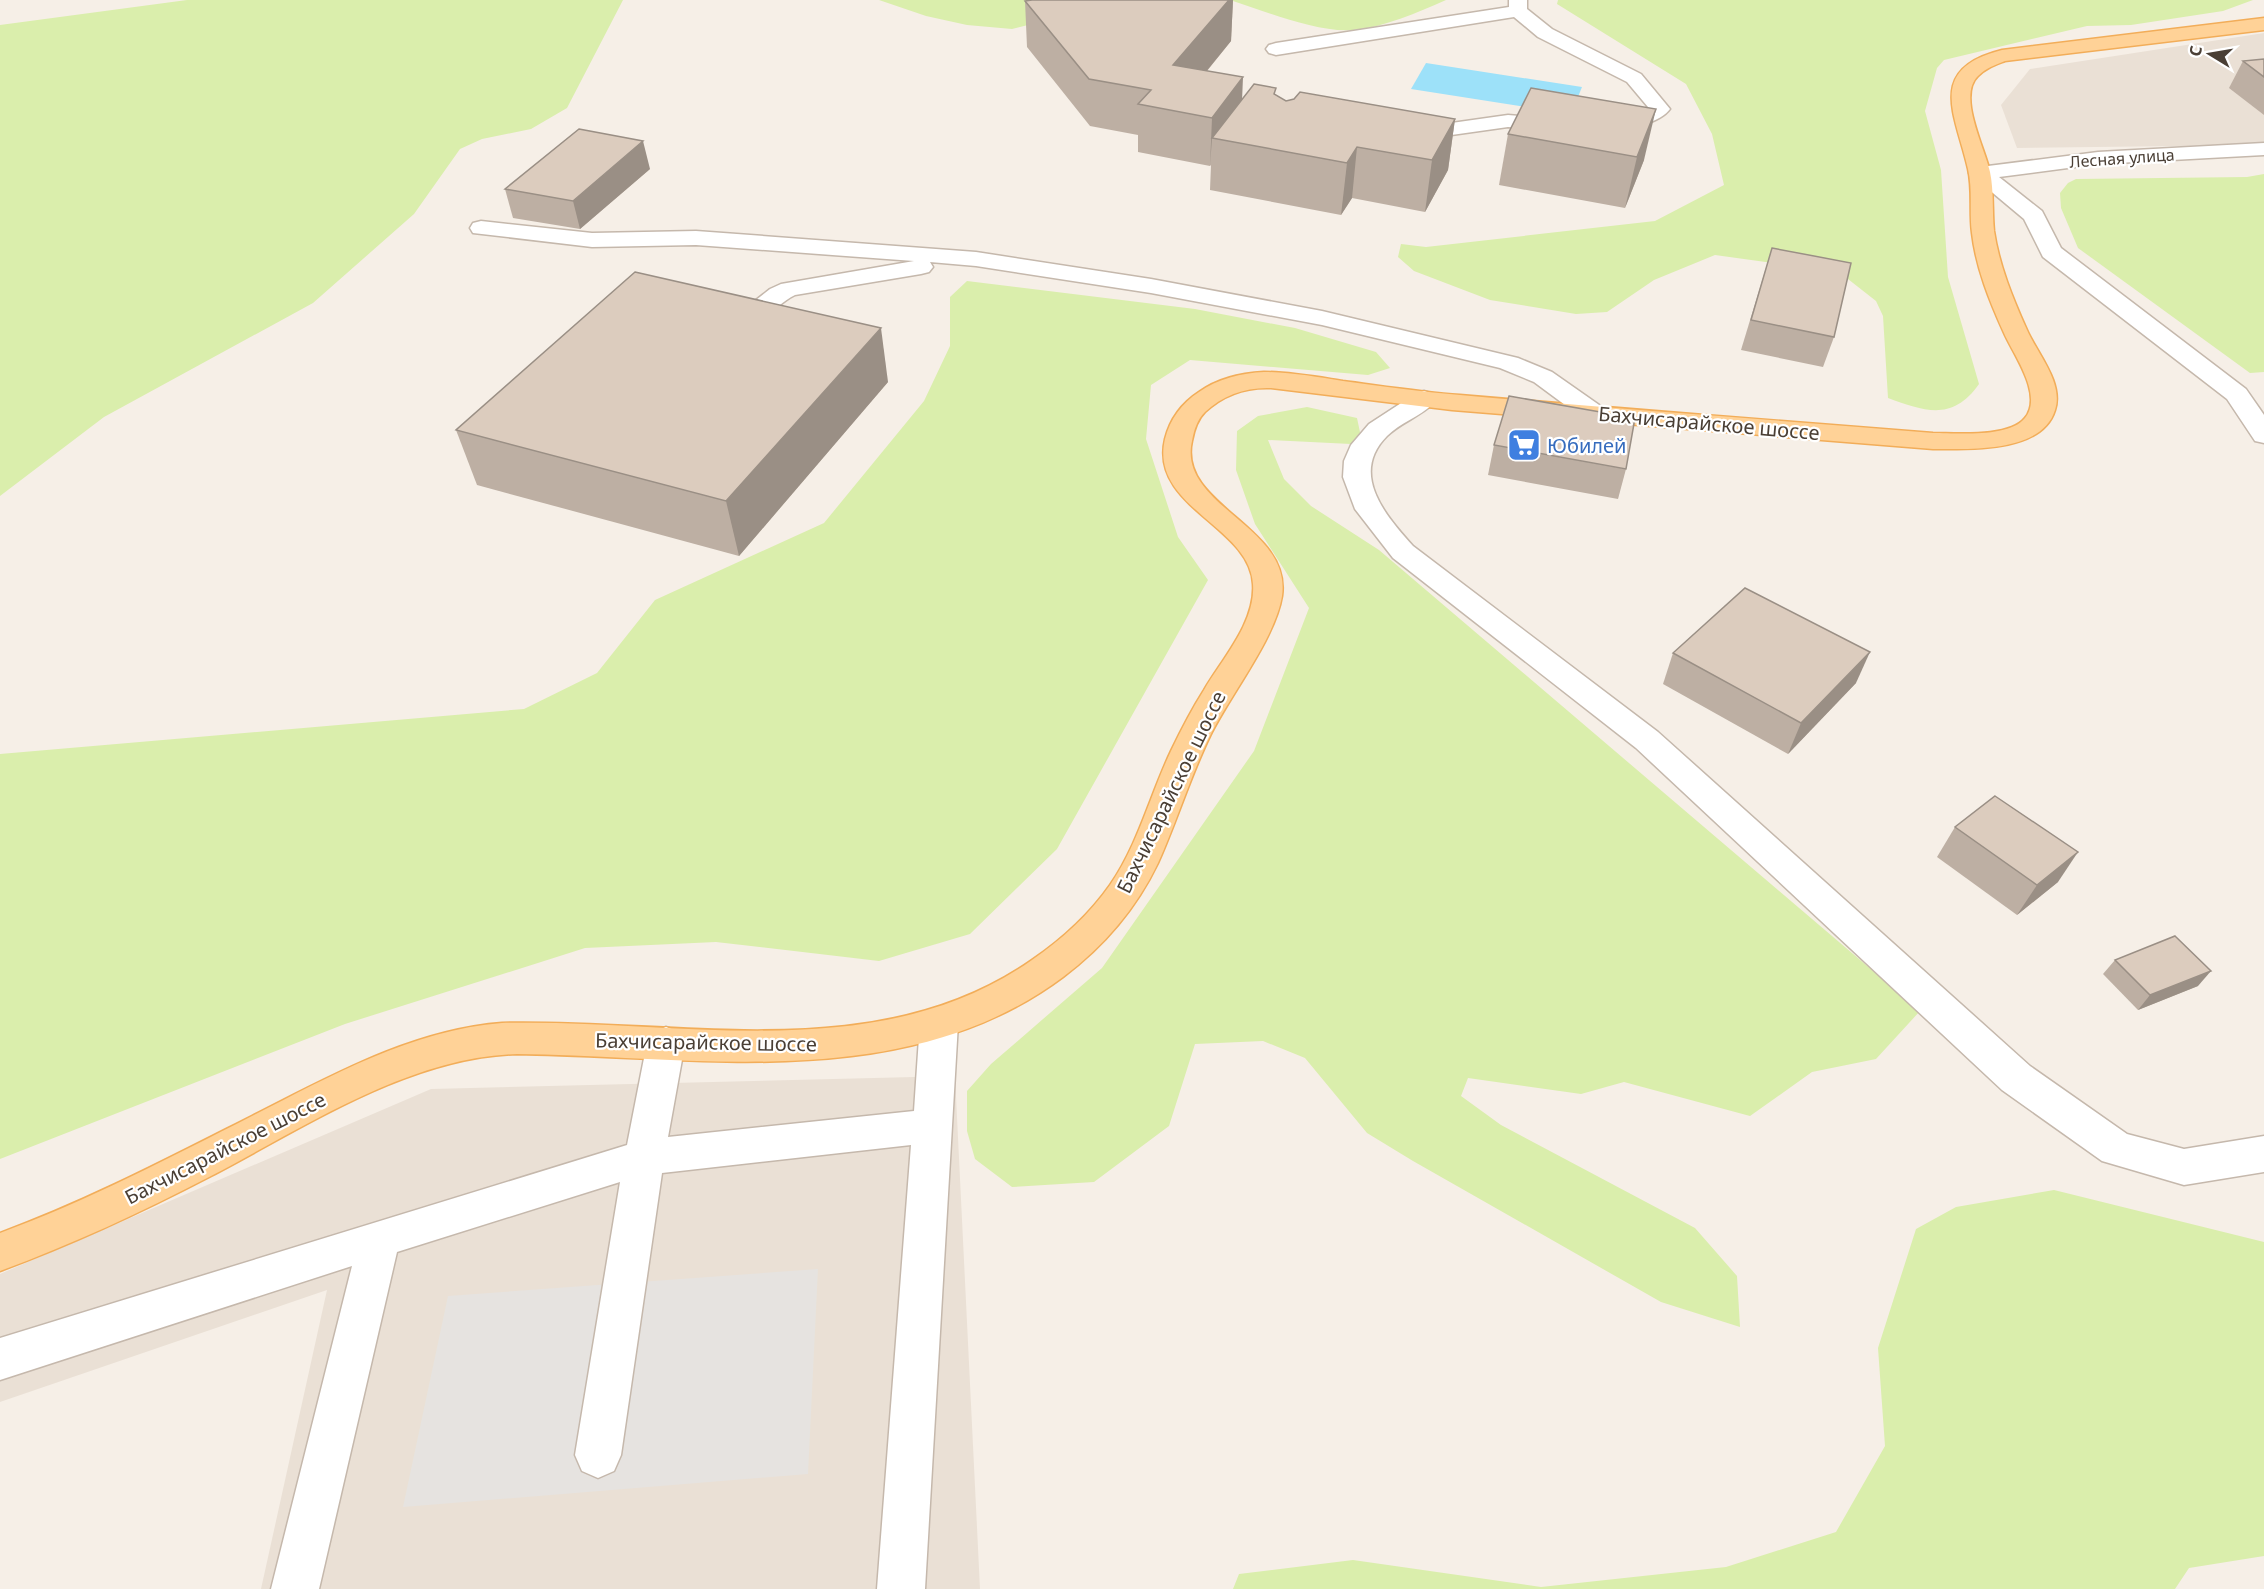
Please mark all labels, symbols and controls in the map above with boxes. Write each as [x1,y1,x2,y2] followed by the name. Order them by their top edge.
[2180,24,2240,84] north arrow
[2183,44,2207,58] text: С
[2069,143,2175,173] street label: Лесная улица
[1597,400,1821,446] street label: Бахчисарайское шоссе
[1506,427,1542,463] supermarket icon: Юбилей
[1547,432,1627,459] place label: Юбилей
[1110,686,1232,898] street label: Бахчисарайское шоссе
[595,1027,817,1057] street label: Бахчисарайское шоссе
[120,1086,330,1210] street label: Бахчисарайское шоссе

